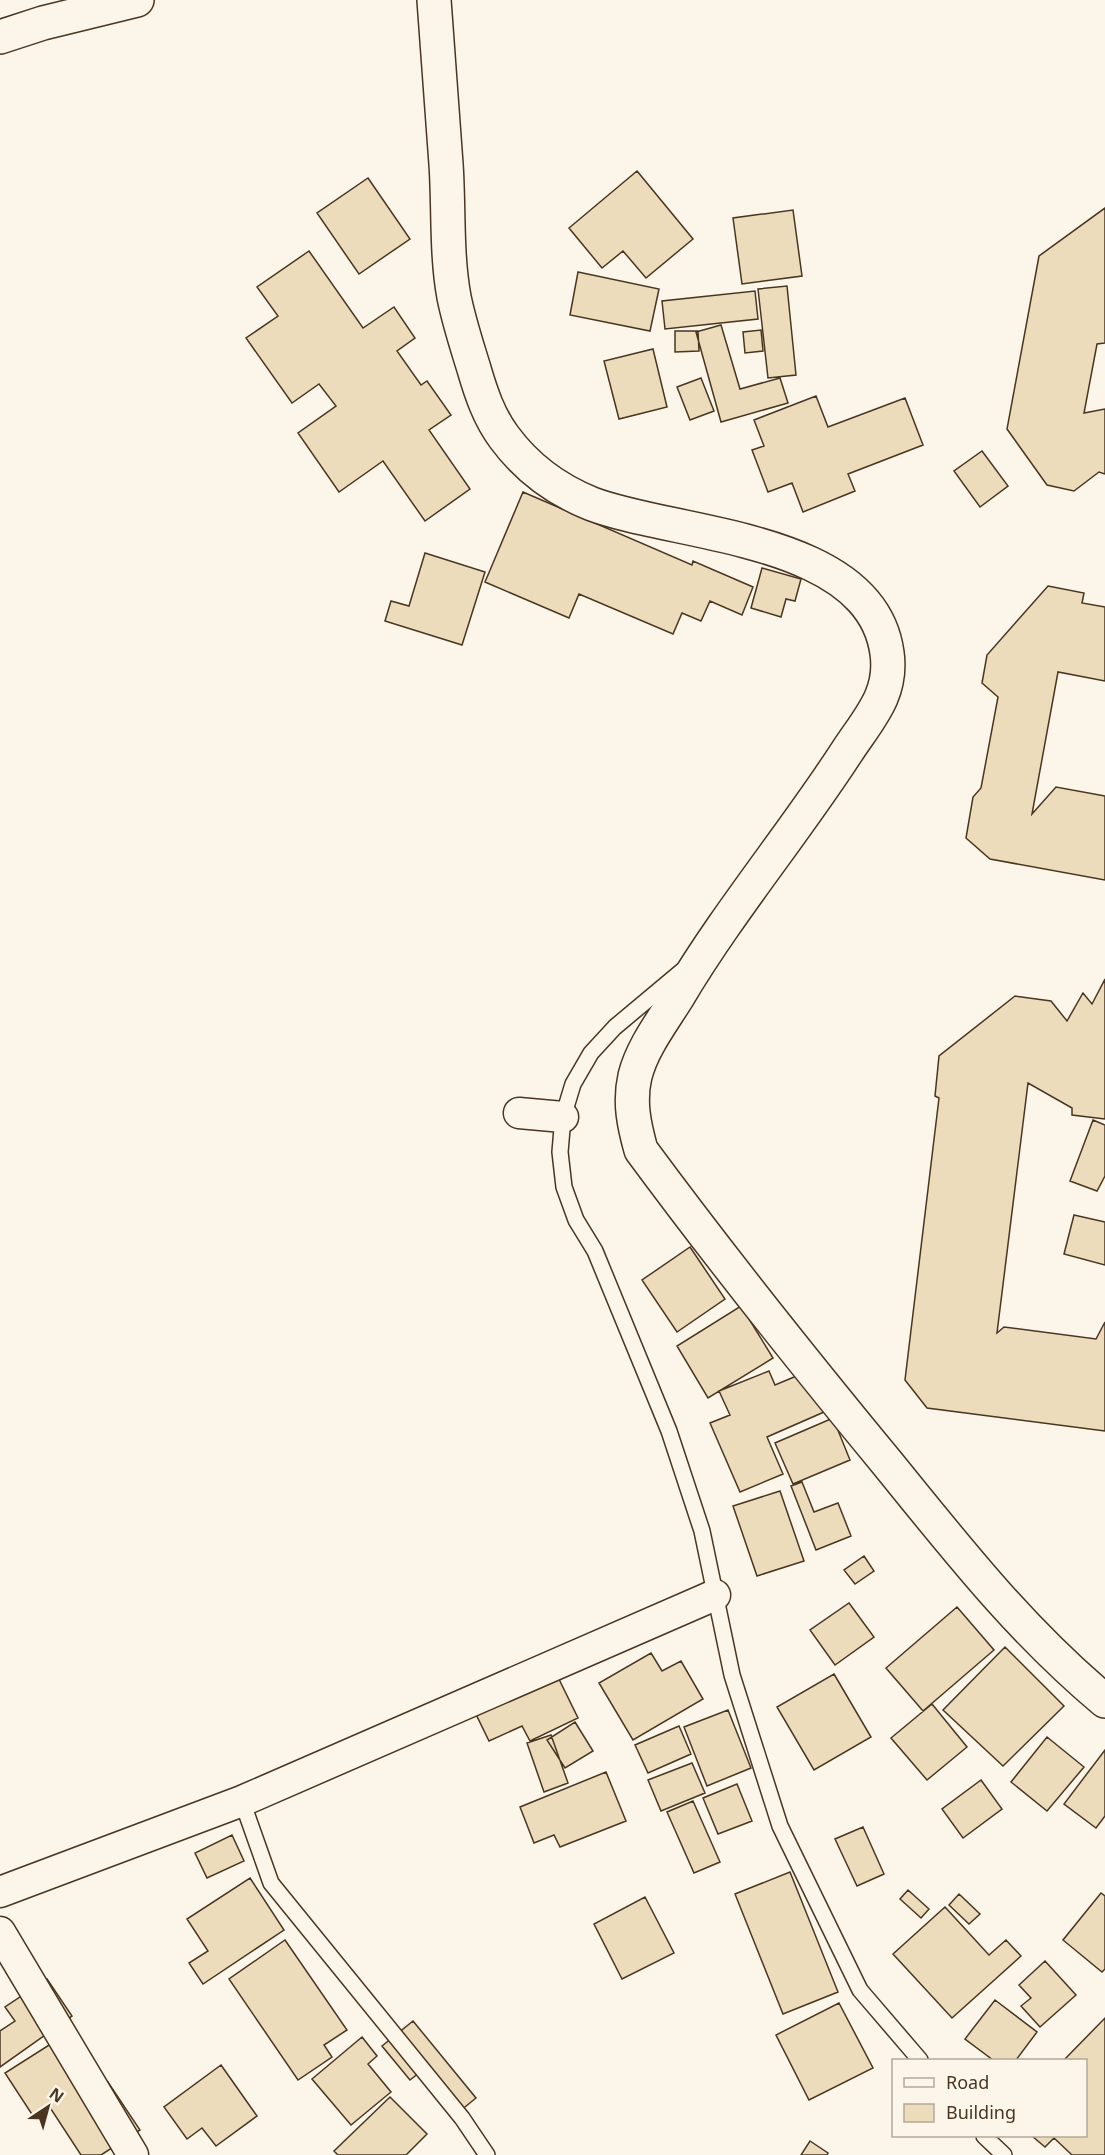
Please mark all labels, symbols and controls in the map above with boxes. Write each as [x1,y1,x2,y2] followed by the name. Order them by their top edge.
[892,2059,1087,2137] legend
[946,2070,989,2094] text: Road
[18,2077,78,2137] north arrow
[45,2082,69,2108] text: N
[946,2100,1016,2124] text: Building

